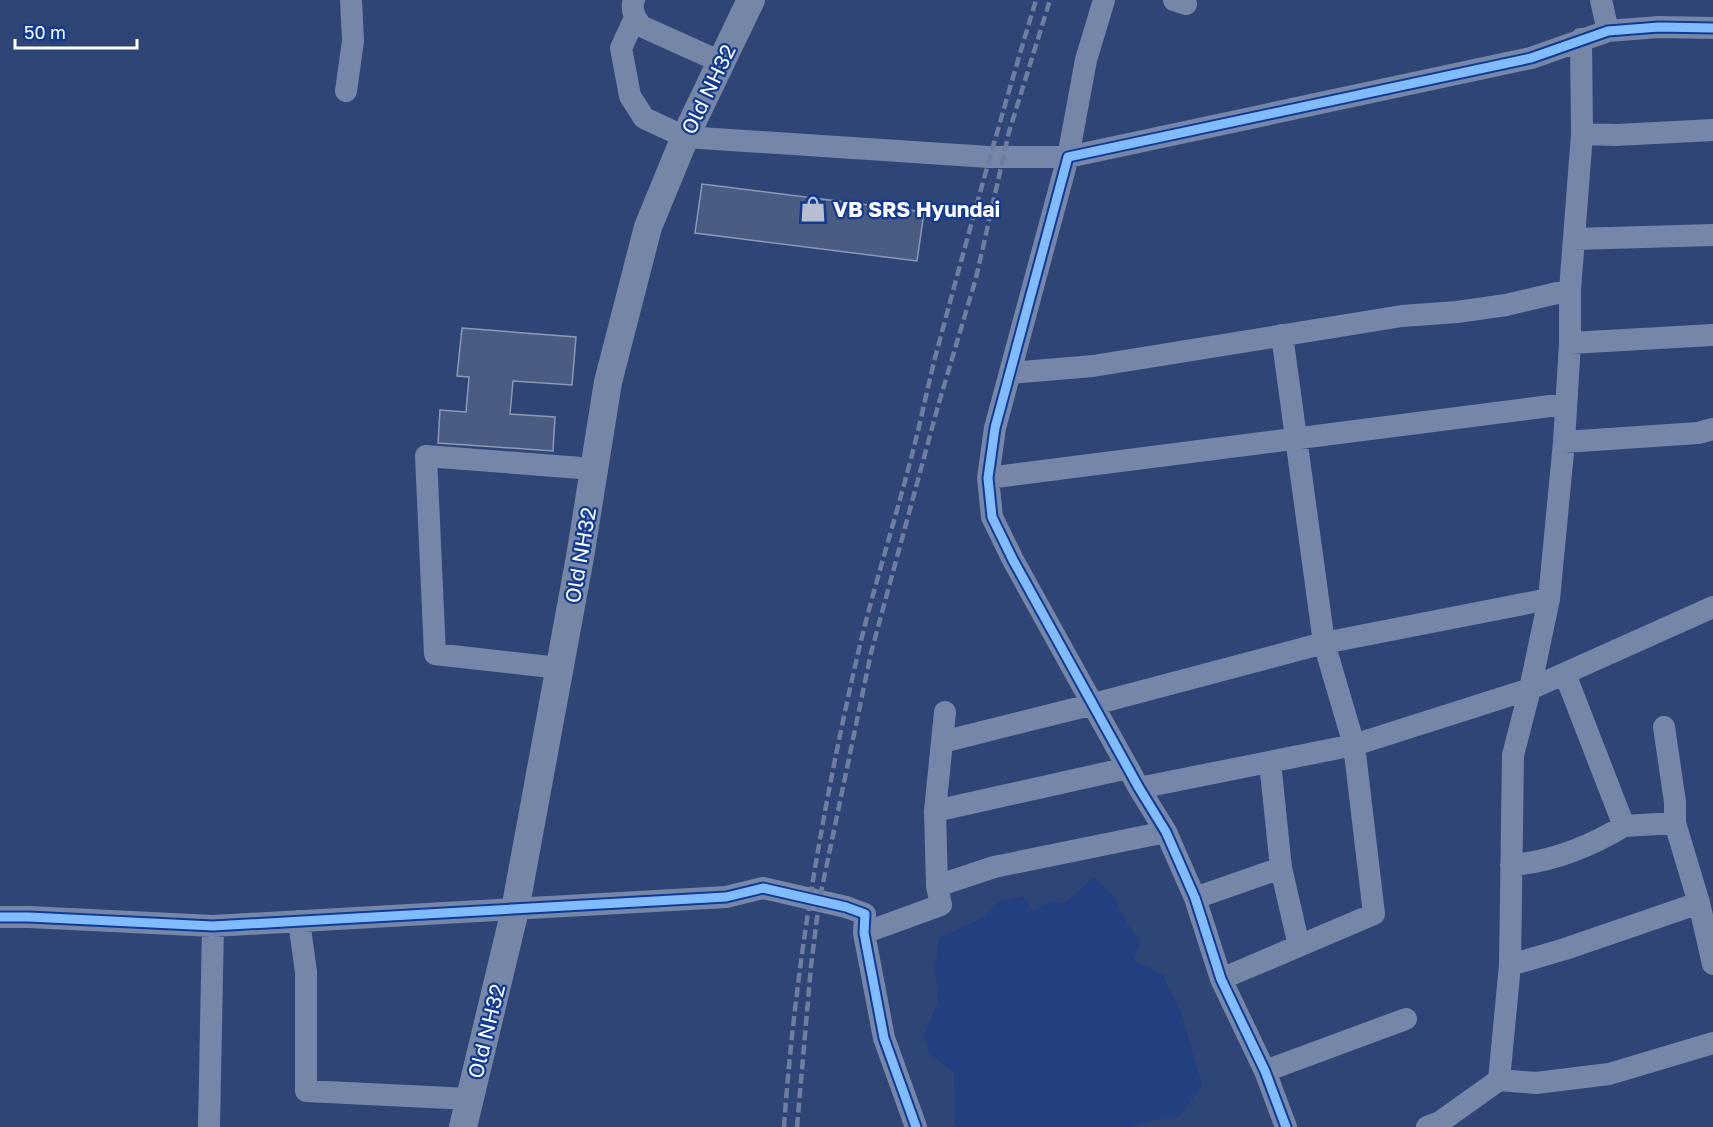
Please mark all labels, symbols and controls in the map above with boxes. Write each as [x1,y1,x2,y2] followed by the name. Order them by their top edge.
[15,12,136,50] scale bar
[24,21,66,43] text: 50 m
[675,40,741,138] street label: Old NH32
[798,194,828,224] shop icon: VB SRS Hyundai
[833,196,1000,222] place label: VB SRS Hyundai
[559,505,601,605] street label: Old NH32
[462,981,510,1081] street label: Old NH32

